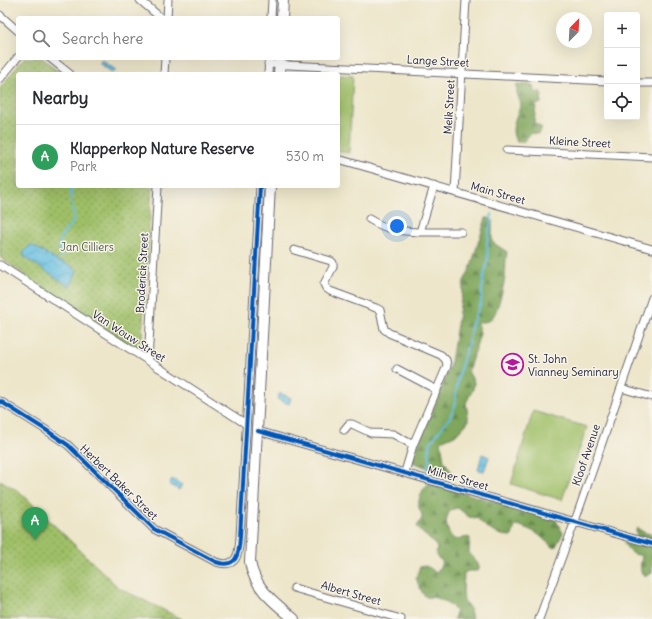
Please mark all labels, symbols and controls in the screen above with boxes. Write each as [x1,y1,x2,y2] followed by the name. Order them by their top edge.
[556,12,592,48] north arrow
[604,12,640,120] map controls
[604,12,640,48] button: +
[16,16,340,60] search box
[30,27,52,49] icon: search
[62,29,143,48] text: Search here
[604,48,640,84] button: −
[406,52,470,70] street label: Lange Street
[441,79,457,135] street label: Melk Street
[604,84,640,120] button: locate
[32,87,88,109] text: Nearby
[549,133,612,151] street label: Kleine Street
[70,139,254,158] text: Klapperkop Nature Reserve
[41,148,49,165] text: A
[286,148,324,165] text: 530 m
[70,158,97,175] text: Park
[469,179,527,208] street label: Main Street
[387,216,407,236] your location
[133,232,151,313] street label: Broderick Street
[60,240,114,254] park label: Jan Cilliers
[90,307,169,365] street label: Van Wouw Street
[499,352,525,378] school or university icon: St. John Vianney Seminary
[528,352,619,379] place label: St. John Vianney Seminary
[569,422,603,488] street label: Kloof Avenue
[77,441,161,523] street label: Herbert Baker Street
[426,463,490,493] street label: Milner Street
[22,507,48,540] pin: A
[319,578,383,608] street label: Albert Street

